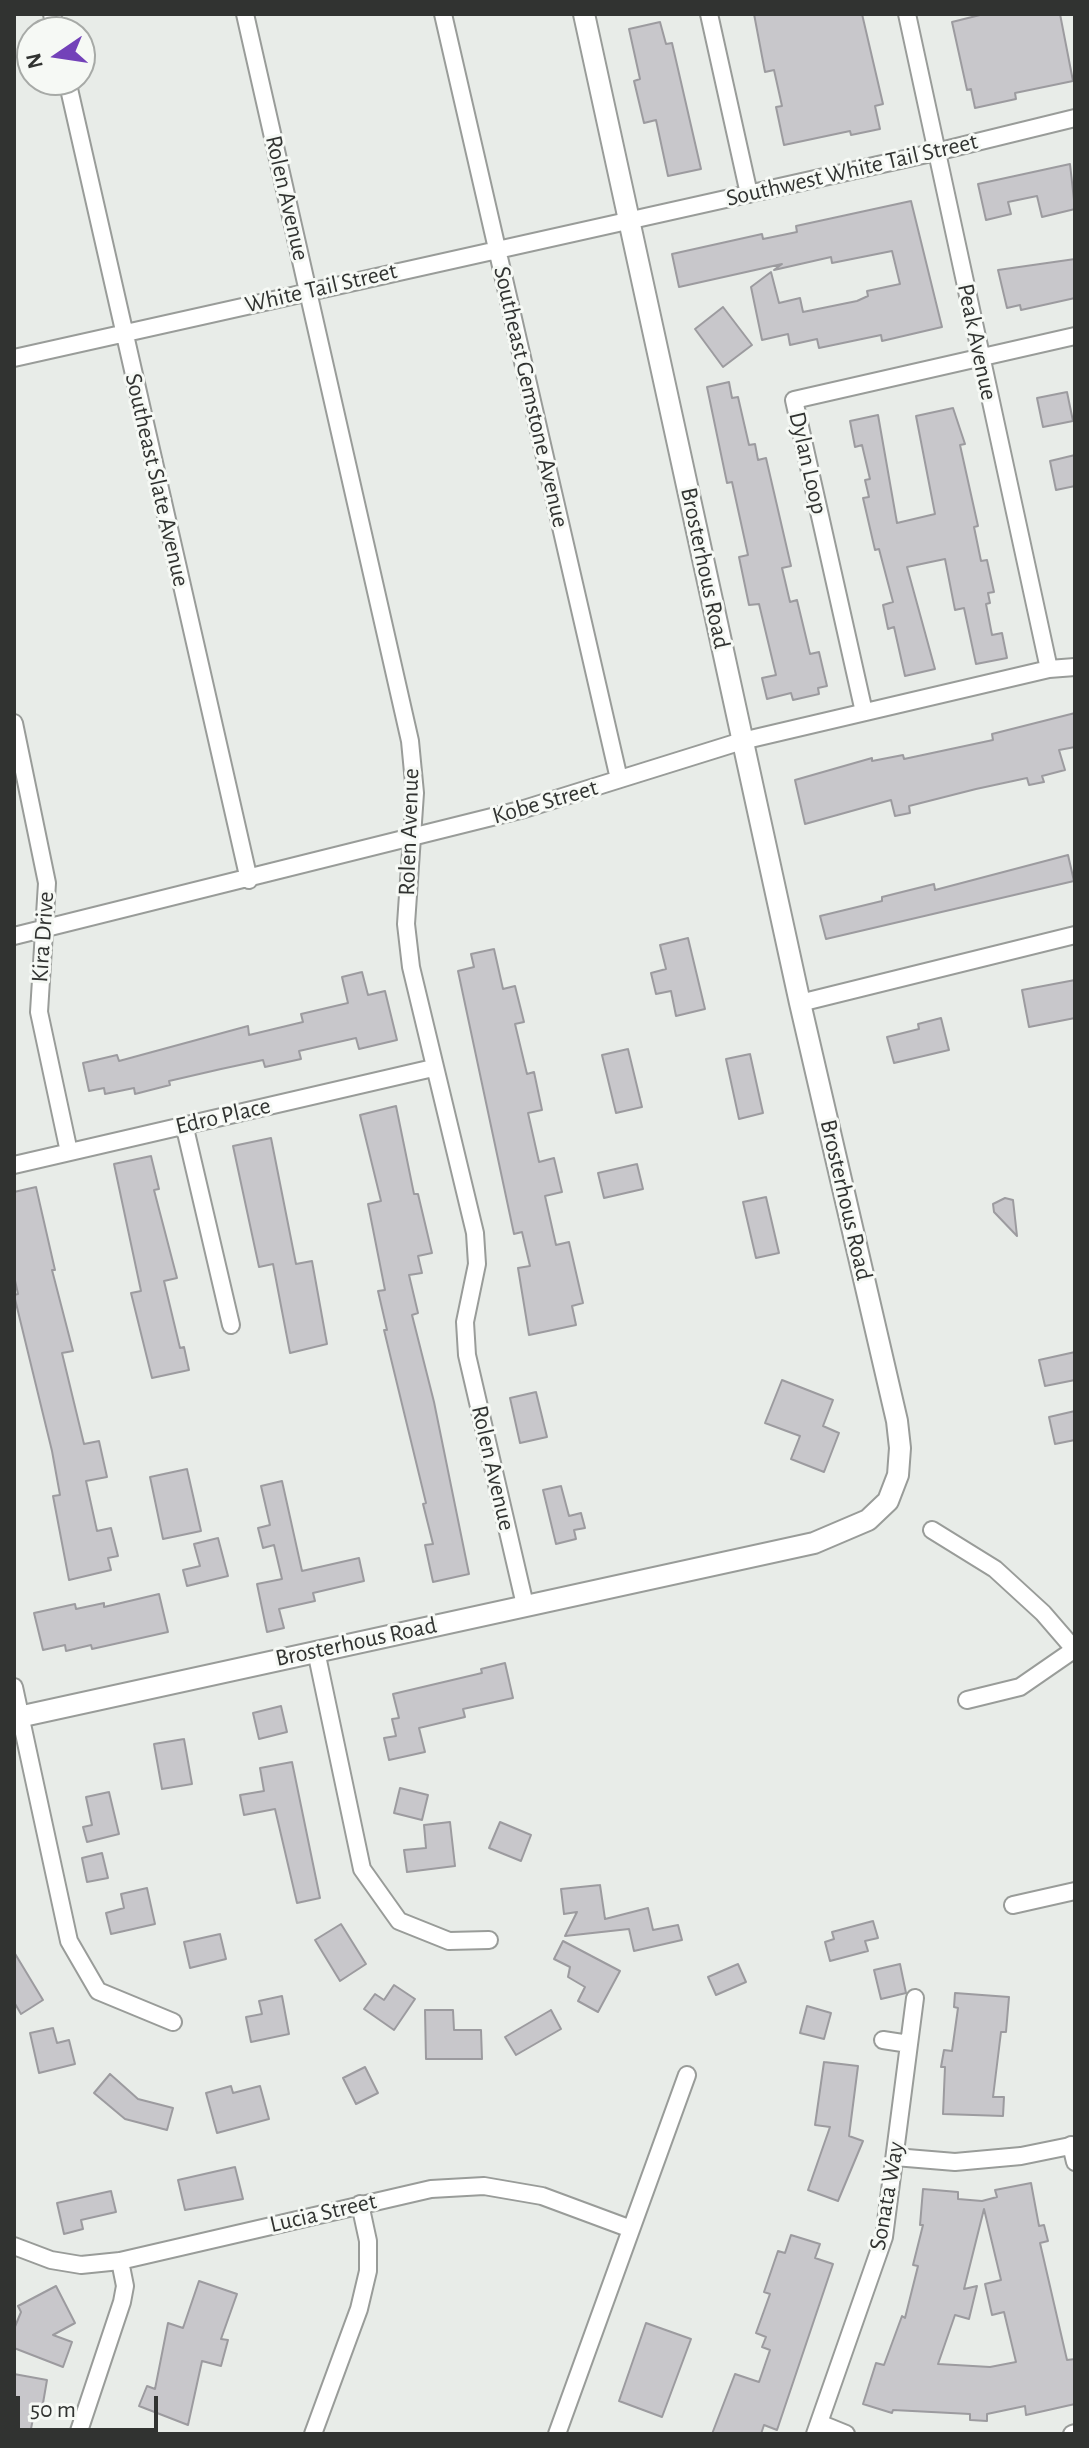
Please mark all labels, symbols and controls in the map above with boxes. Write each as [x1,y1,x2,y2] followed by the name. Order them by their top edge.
[16,16,96,96] north arrow
[22,51,47,71] text: N
[723,127,981,213] street label: Southwest White Tail Street
[259,133,315,263] street label: Rolen Avenue
[242,257,400,319] street label: White Tail Street
[487,264,575,530] street label: Southeast Gemstone Avenue
[951,281,1003,403] street label: Peak Avenue
[118,371,196,589] street label: Southeast Slate Avenue
[782,409,834,517] street label: Dylan Loop
[674,485,736,651] street label: Brosterhous Road
[392,768,426,896] street label: Rolen Avenue
[489,773,601,831] street label: Kobe Street
[25,890,61,984] street label: Kira Drive
[173,1091,273,1141] street label: Edro Place
[813,1117,879,1283] street label: Brosterhous Road
[465,1403,521,1533] street label: Rolen Avenue
[273,1611,439,1673] street label: Brosterhous Road
[863,2139,911,2253] street label: Sonata Way
[267,2187,379,2239] street label: Lucia Street
[20,2380,162,2430] scale bar
[30,2398,76,2422] text: 50 m

